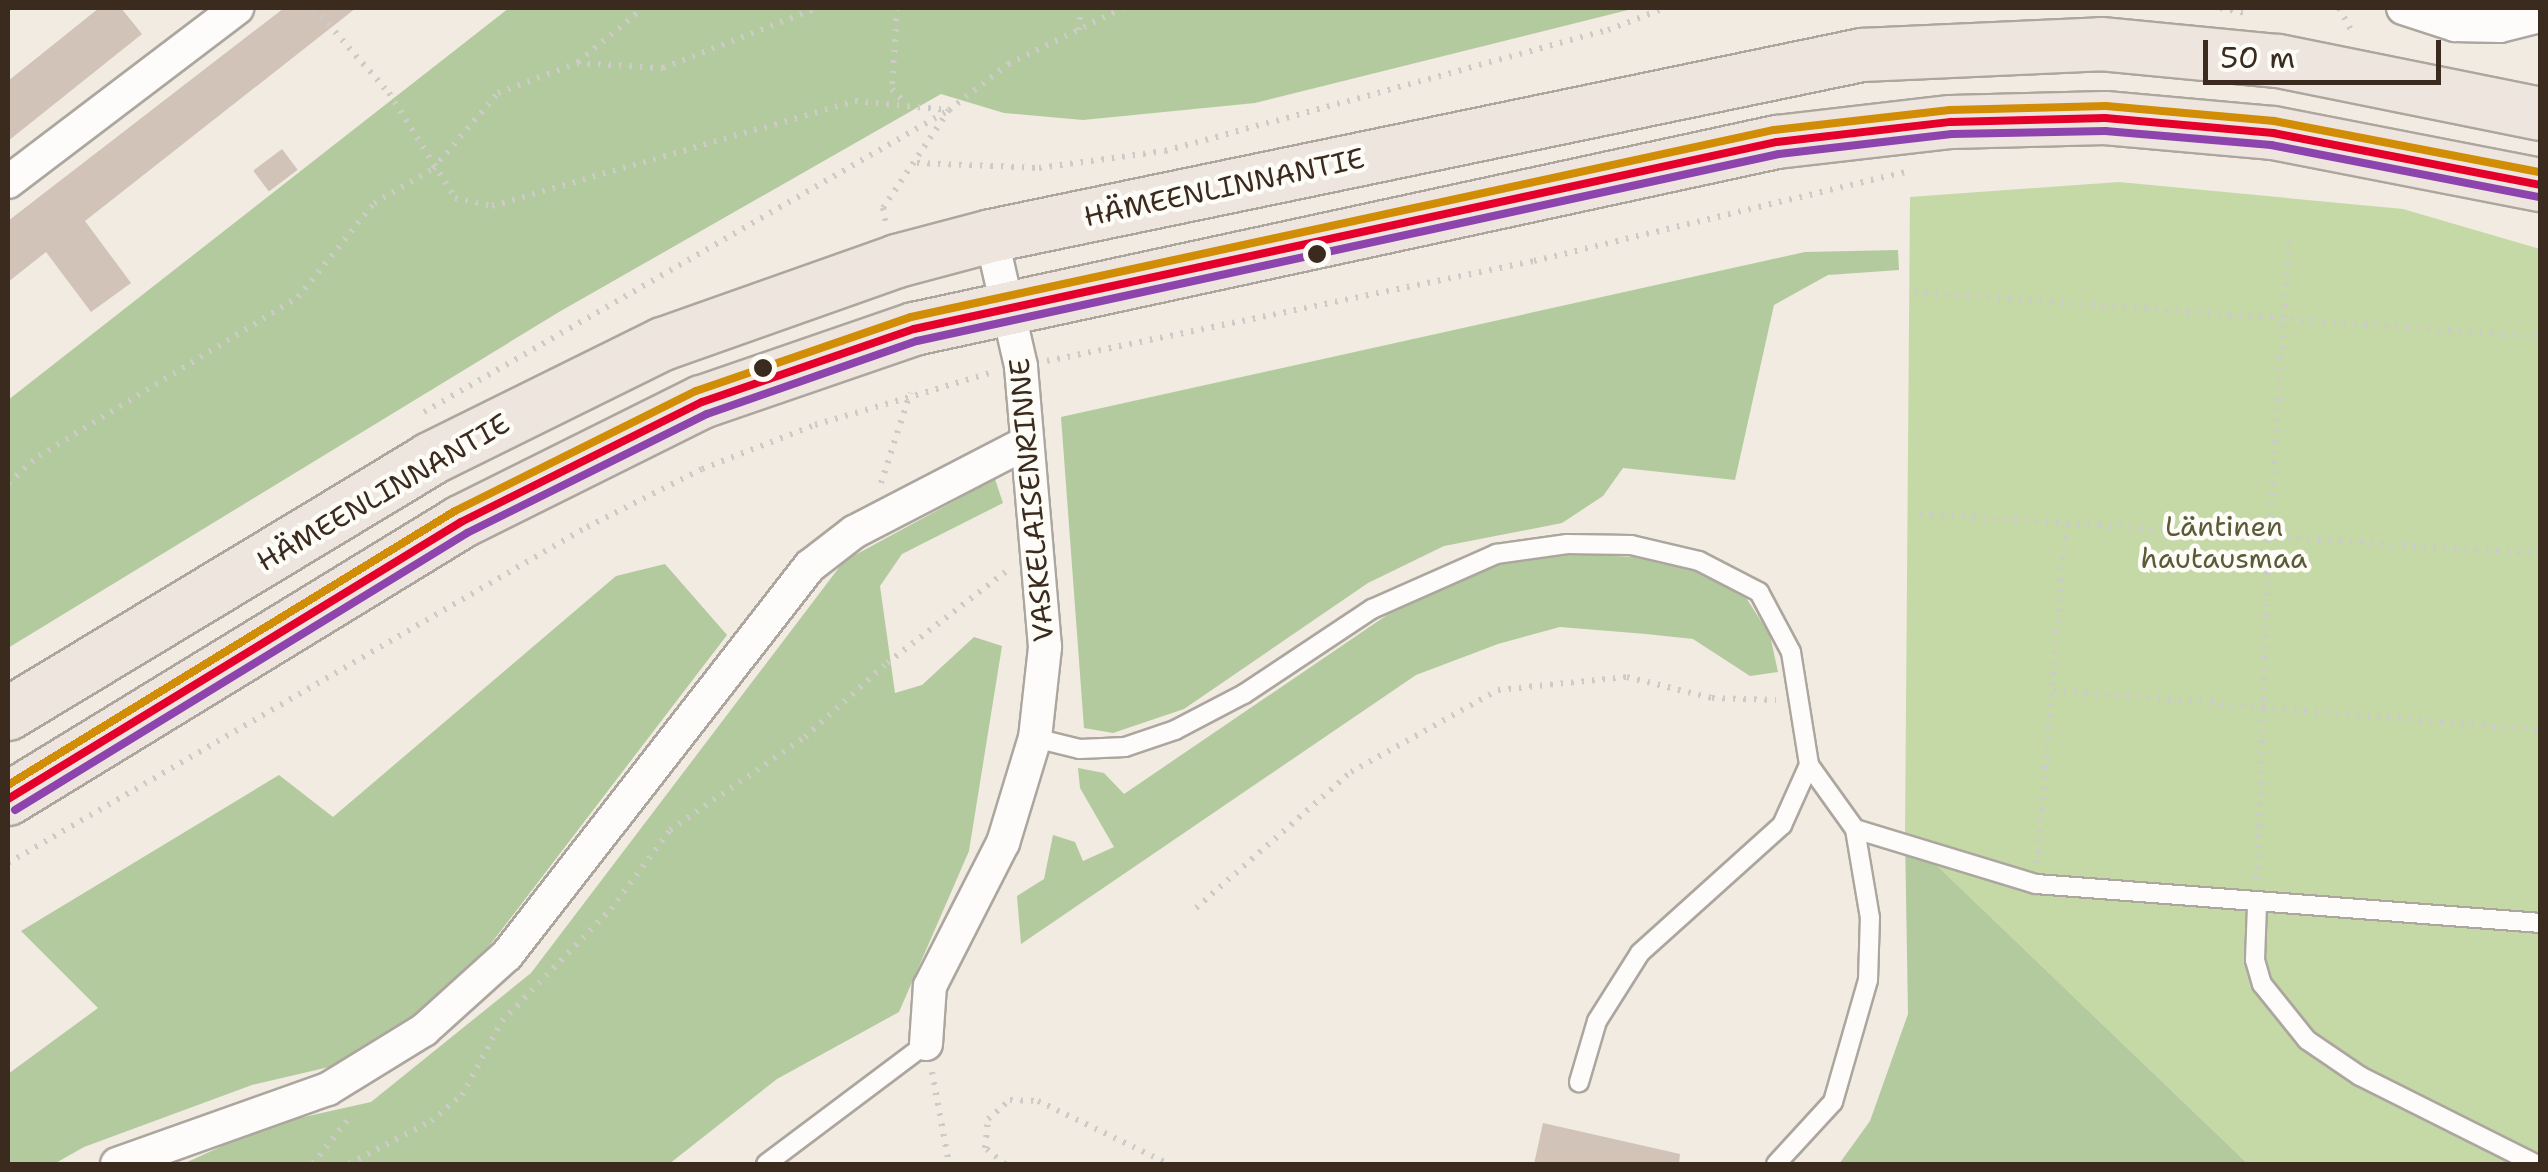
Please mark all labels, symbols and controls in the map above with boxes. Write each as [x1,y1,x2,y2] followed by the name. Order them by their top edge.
[2208,20,2446,82] scale bar
[2220,37,2295,78] text: 50 m
[1081,141,1367,233] street label: HÄMEENLINNANTIE
[1307,244,1327,264] unlabelled marker
[1002,357,1060,643] street label: VASKELAISENRINNE
[753,358,773,378] unlabelled marker
[251,406,515,578] street label: HÄMEENLINNANTIE
[2141,509,2307,575] park label: Läntinen hautausmaa

